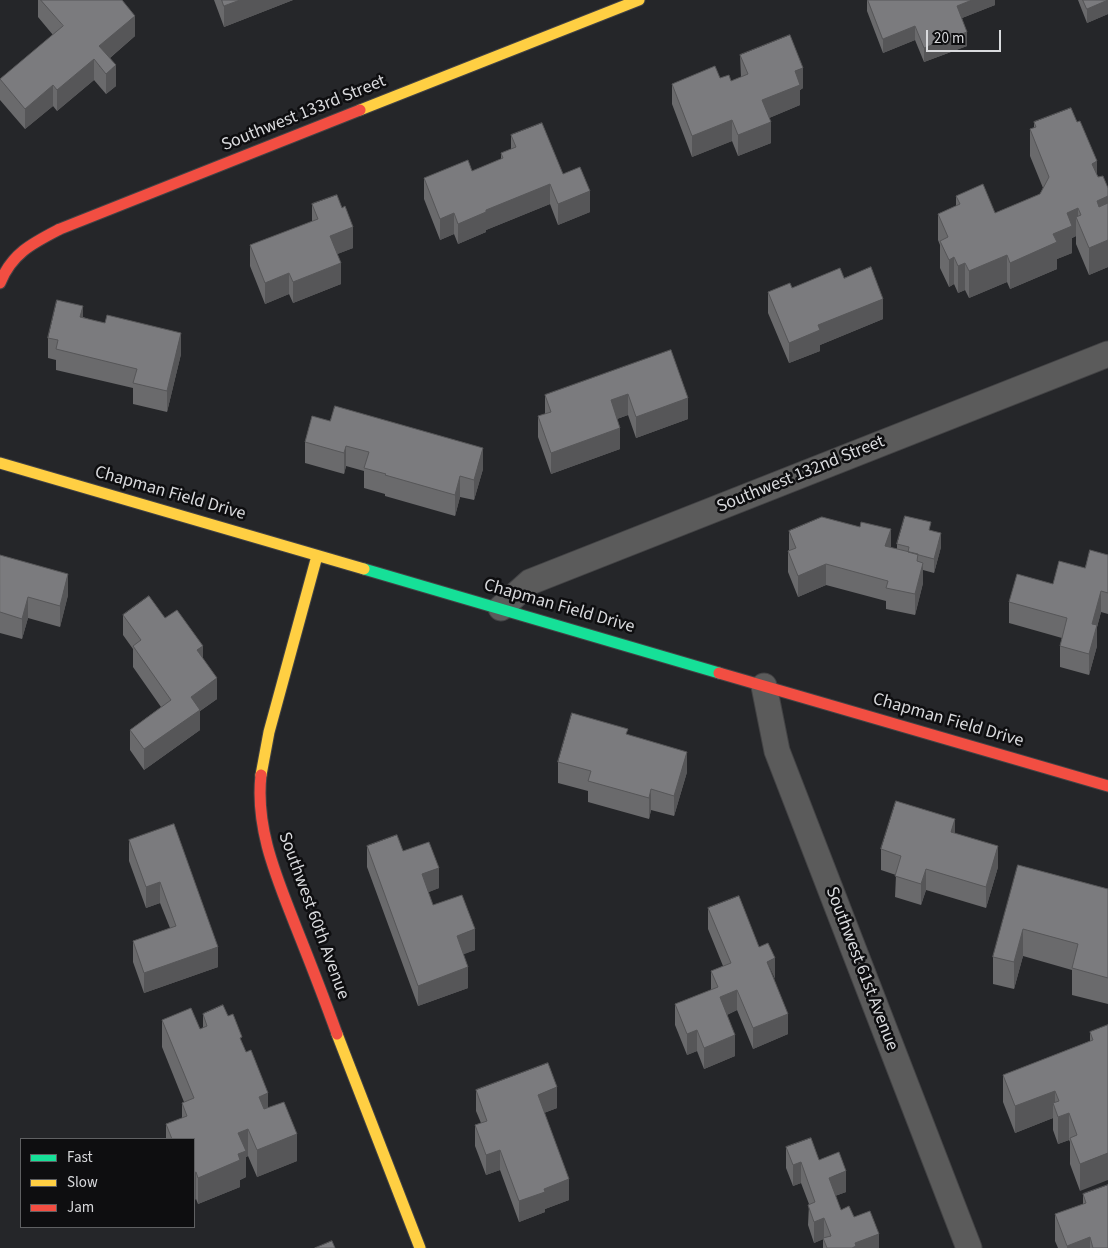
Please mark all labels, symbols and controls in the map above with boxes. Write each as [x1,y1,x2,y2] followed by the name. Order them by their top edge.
[928,20,1003,52] scale bar
[934,28,964,49] text: 20 m
[219,71,389,157] street label: Southwest 133rd Street
[714,431,888,519] street label: Southwest 132nd Street
[92,462,248,526] street label: Chapman Field Drive
[481,575,637,639] street label: Chapman Field Drive
[870,689,1026,753] street label: Chapman Field Drive
[273,829,353,1003] street label: Southwest 60th Avenue
[820,884,902,1054] street label: Southwest 61st Avenue
[20,1138,195,1228] legend
[67,1147,93,1168] text: Fast
[67,1172,98,1193] text: Slow
[67,1197,94,1218] text: Jam

